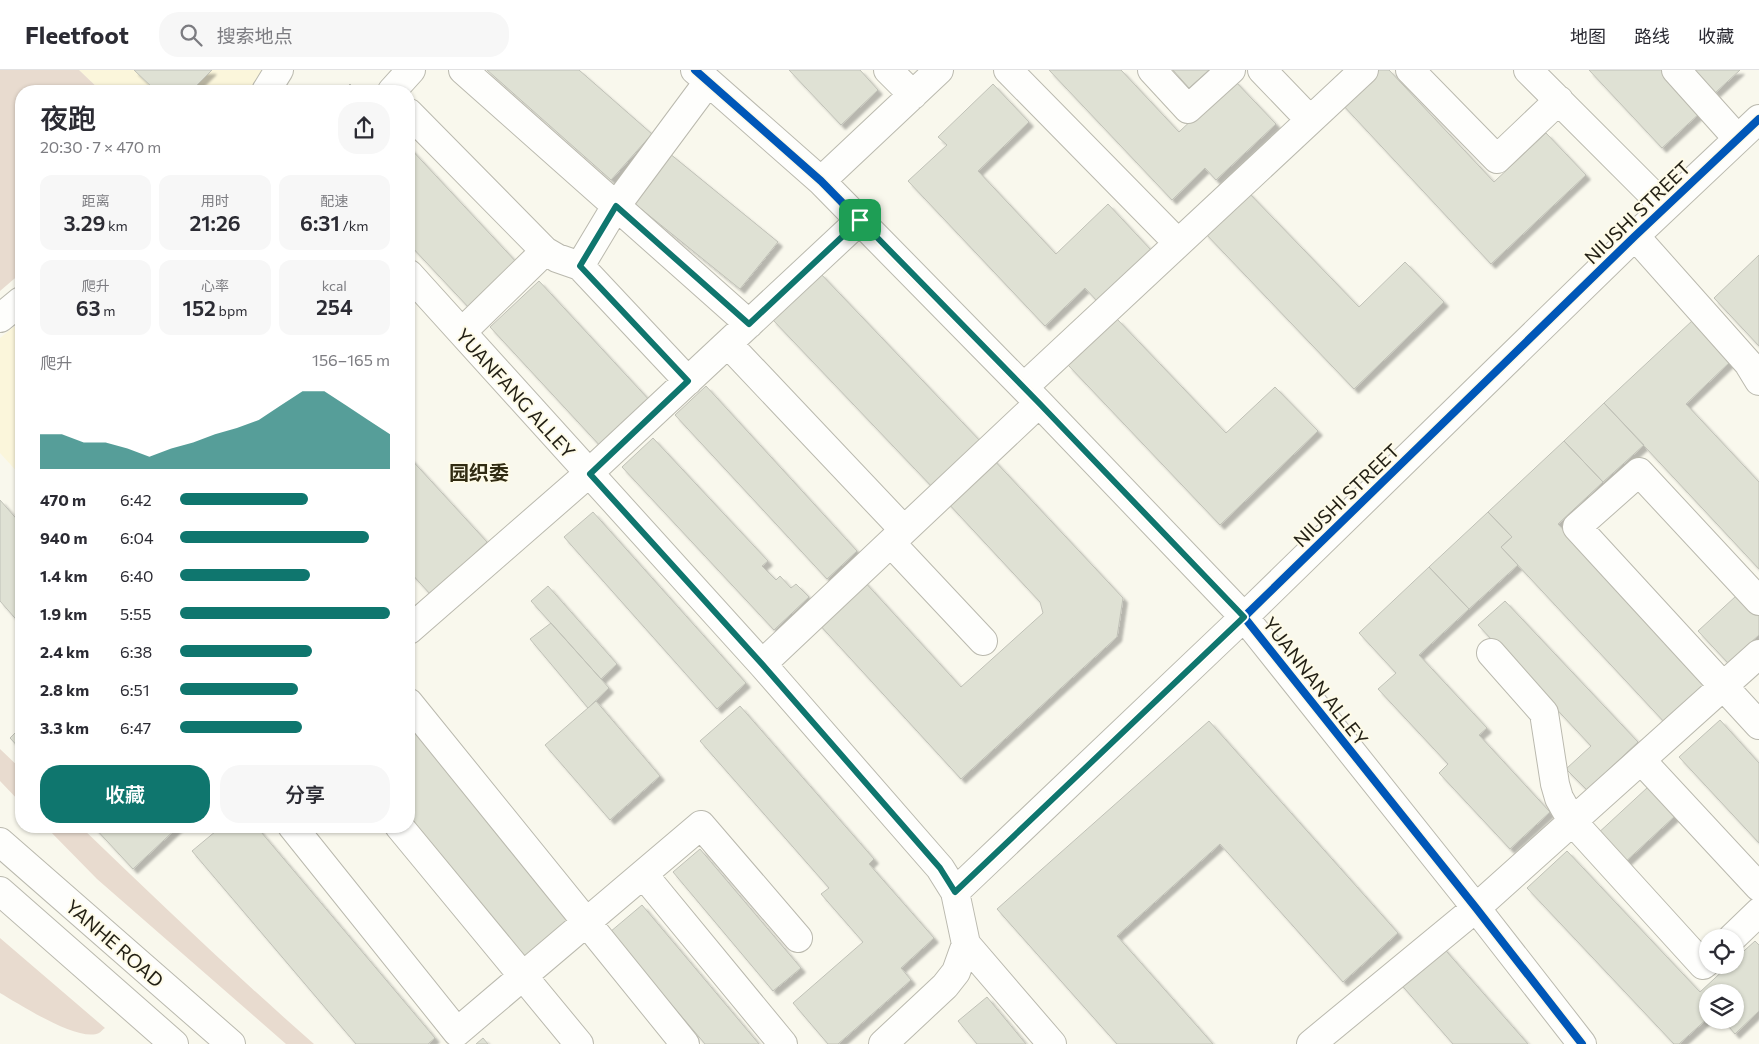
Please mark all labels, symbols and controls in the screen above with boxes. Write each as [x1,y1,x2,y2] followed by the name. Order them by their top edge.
[159,12,509,57] search box
[25,20,129,49] text: Fleetfoot
[177,21,205,49] icon: search
[217,24,293,47] text: 搜索地点
[1570,25,1606,47] text: 地图
[1634,25,1670,47] text: 路线
[1698,25,1734,47] text: 收藏
[40,101,96,135] text: 夜跑
[338,102,390,154] button: share
[40,137,161,156] text: 20:30 · 7 × 470 m
[1579,156,1695,268] street label: NIUSHI STREET
[82,192,110,209] text: 距离
[201,192,229,209] text: 用时
[320,192,348,209] text: 配速
[839,199,881,241] pin
[846,206,874,234] icon: arrive
[64,210,105,235] text: 3.29
[189,210,241,235] text: 21:26
[300,210,340,235] text: 6:31
[105,217,128,234] text: km
[340,217,369,234] text: /km
[82,277,110,294] text: 爬升
[201,277,229,294] text: 心率
[322,277,347,294] text: kcal
[316,294,353,319] text: 254
[76,295,101,320] text: 63
[183,295,216,320] text: 152
[101,302,116,319] text: m
[216,302,247,319] text: bpm
[452,323,580,463] street label: YUANFANG ALLEY
[312,350,390,369] text: 156–165 m
[40,353,72,372] text: 爬升
[1288,439,1404,551] street label: NIUSHI STREET
[449,460,509,484] district label: 园织委
[40,490,86,509] text: 470 m
[120,490,152,509] text: 6:42
[40,528,87,547] text: 940 m
[120,528,154,547] text: 6:04
[40,566,87,585] text: 1.4 km
[120,566,154,585] text: 6:40
[40,604,87,623] text: 1.9 km
[120,604,151,623] text: 5:55
[1259,612,1373,750] street label: YUANNAN ALLEY
[40,642,89,661] text: 2.4 km
[120,642,152,661] text: 6:38
[40,680,89,699] text: 2.8 km
[120,680,150,699] text: 6:51
[40,718,89,737] text: 3.3 km
[120,718,151,737] text: 6:47
[40,765,210,823] button: 收藏
[220,765,390,823] button: 分享
[61,894,169,992] street label: YANHE ROAD
[1699,929,1744,1029] map controls
[1699,929,1744,974] button: locate
[1699,984,1744,1029] button: layers

